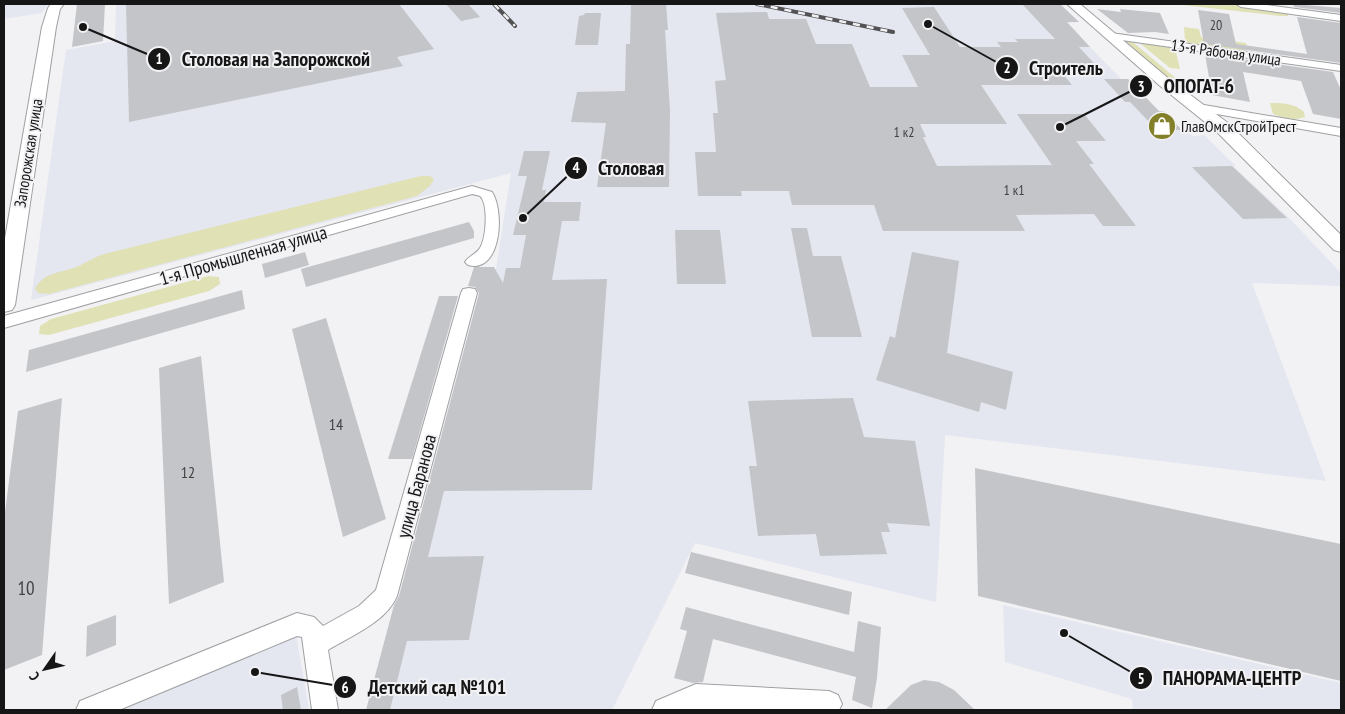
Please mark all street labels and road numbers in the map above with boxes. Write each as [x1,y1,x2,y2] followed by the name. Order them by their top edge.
[1170,34,1282,70] street label: 13-я Рабочая улица
[10,97,46,209] street label: Запорожская улица
[156,220,330,290] street label: 1-я Промышленная улица
[391,431,441,541] street label: улица Баранова

